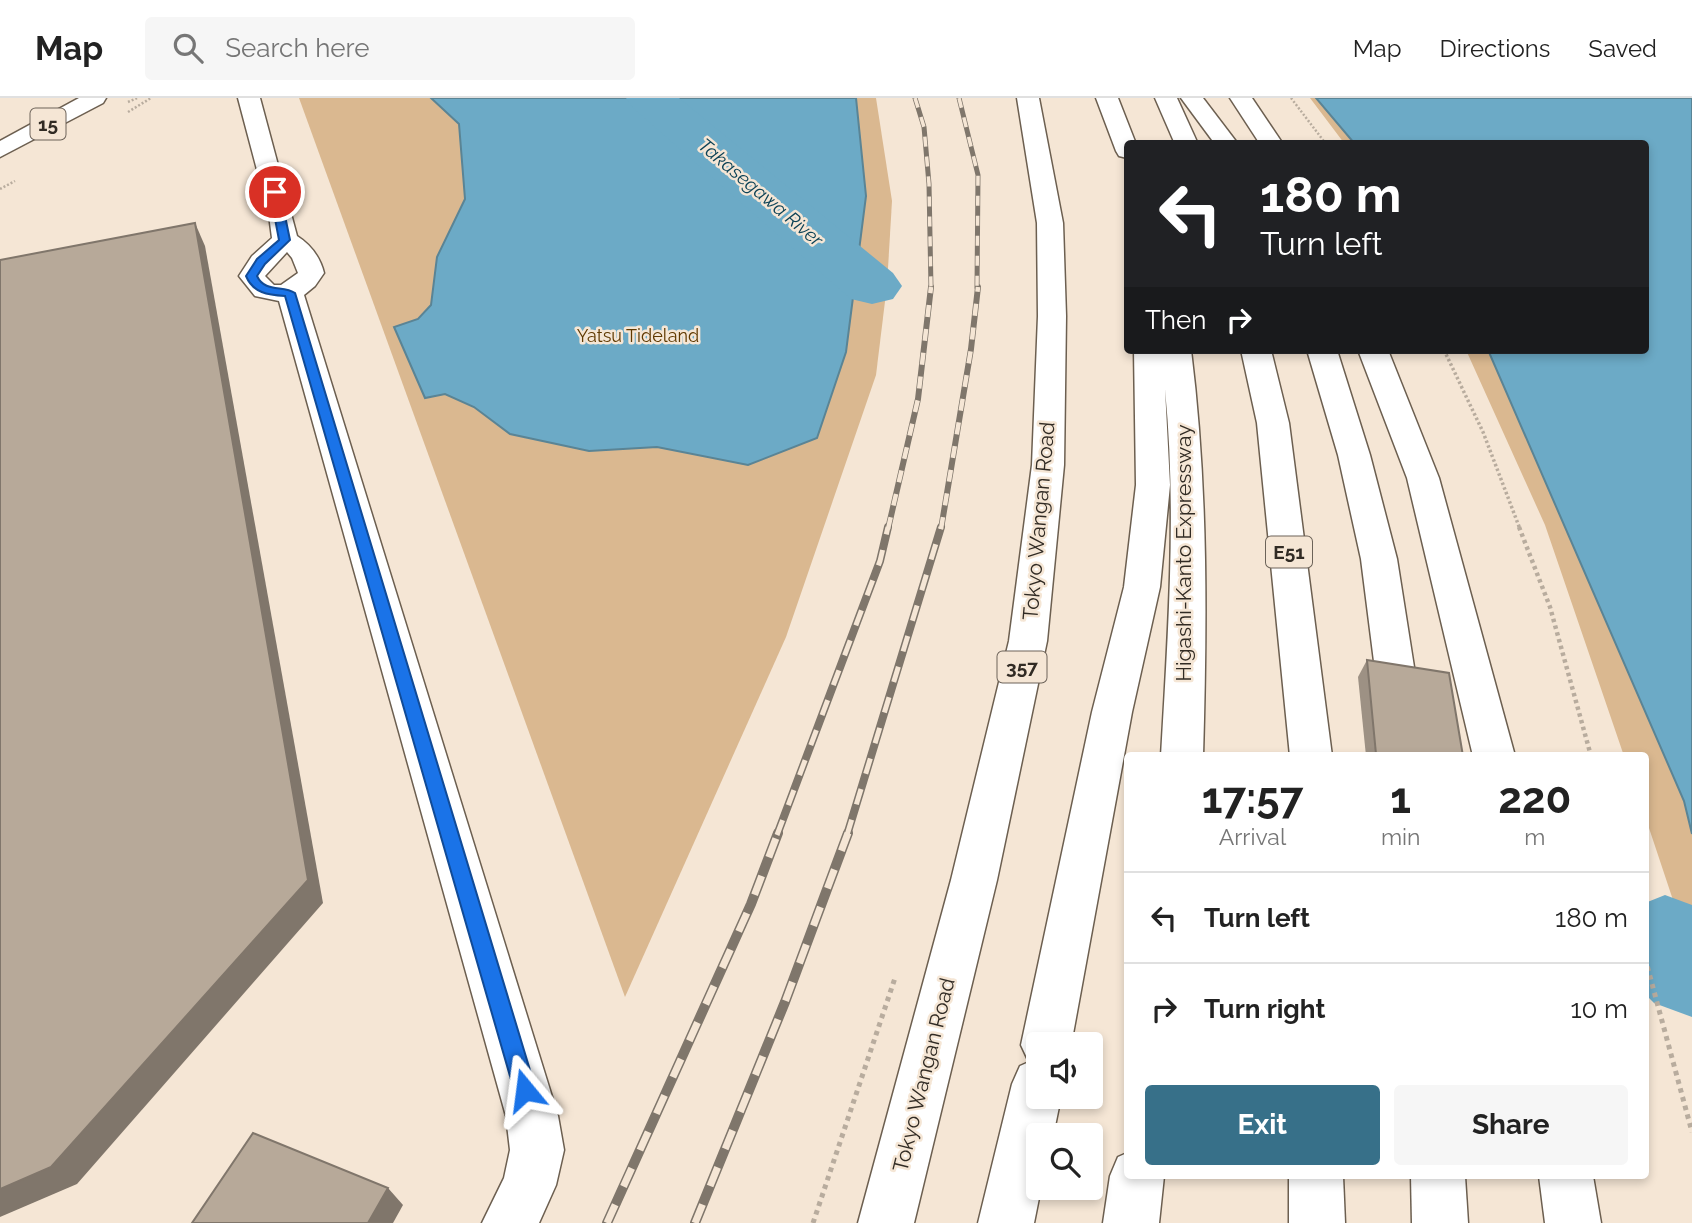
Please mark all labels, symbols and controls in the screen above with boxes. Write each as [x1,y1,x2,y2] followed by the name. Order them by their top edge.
[145,17,635,80] search box
[35,29,103,68] text: Map
[169,29,207,67] icon: search
[225,33,370,63] text: Search here
[1353,34,1402,63] text: Map
[1440,34,1550,63] text: Directions
[1588,34,1657,63] text: Saved
[30,108,66,140] road number: 15
[694,134,829,251] water label: Takasegawa River
[245,162,305,222] pin
[1260,166,1401,223] text: 180 m
[1145,168,1236,259] icon: left
[256,173,294,211] icon: arrive
[1260,225,1382,262] text: Turn left
[1220,301,1258,339] icon: right
[1145,305,1206,335] text: Then
[577,325,699,346] park label: Yatsu Tideland
[1017,421,1060,621] street label: Tokyo Wangan Road
[1171,424,1196,682] street label: Higashi-Kanto Expressway
[1266,536,1312,568] road number: E51
[998,652,1046,682] road number: 357
[1202,774,1303,823] text: 17:57
[1390,774,1411,823] text: 1
[1498,774,1571,823] text: 220
[1219,823,1286,850] text: Arrival
[1381,823,1420,850] text: min
[1524,823,1545,850] text: m
[1145,899,1183,937] icon: left
[1204,903,1310,933] text: Turn left
[1555,903,1628,933] text: 180 m
[887,975,960,1175] street label: Tokyo Wangan Road
[1145,990,1183,1028] icon: right
[1204,994,1325,1024] text: Turn right
[1570,994,1628,1024] text: 10 m
[1026,1032,1103,1200] map controls
[1026,1032,1103,1109] button: sound
[488,1053,562,1127] position arrow
[1145,1085,1380,1165] button: Exit
[1394,1085,1628,1165] button: Share
[1026,1123,1103,1200] button: search

